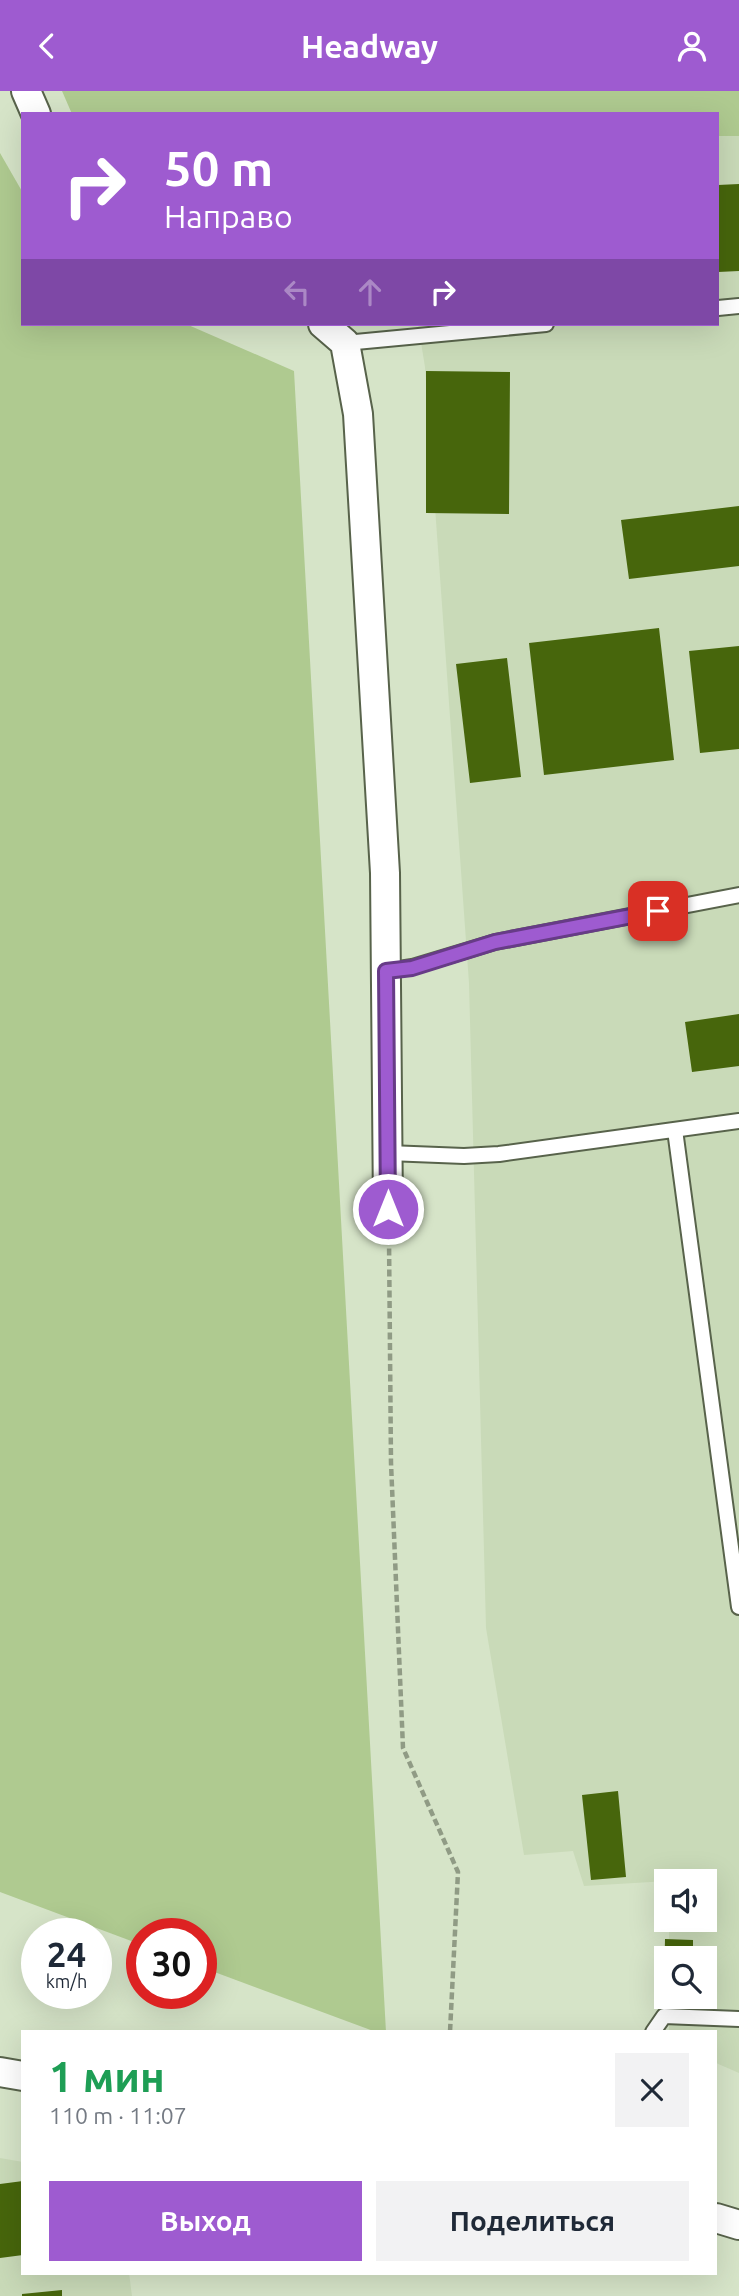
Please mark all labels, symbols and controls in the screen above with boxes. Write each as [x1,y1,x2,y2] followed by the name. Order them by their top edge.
[28,27,66,65] icon: back
[673,27,711,65] icon: person
[301,28,438,64] text: Headway
[49,140,140,231] icon: right
[164,140,273,195] text: 50 m
[164,198,293,234] text: Направо
[278,273,316,311] icon: left
[351,273,389,311] icon: ahead
[424,273,462,311] icon: right
[628,881,688,941] pin
[639,892,677,930] icon: arrive
[351,1172,425,1246] position arrow
[654,1869,717,2009] map controls
[654,1869,717,1932] button: sound
[126,1918,217,2009] speed limit sign: 30
[47,1934,86,1974] text: 24
[654,1946,717,2009] button: search
[46,1971,87,1991] text: km/h
[49,2053,165,2100] text: 1 мин
[615,2053,689,2127] button: close
[49,2103,187,2128] text: 110 m · 11:07
[49,2181,362,2261] button: Выход
[376,2181,689,2261] button: Поделиться

